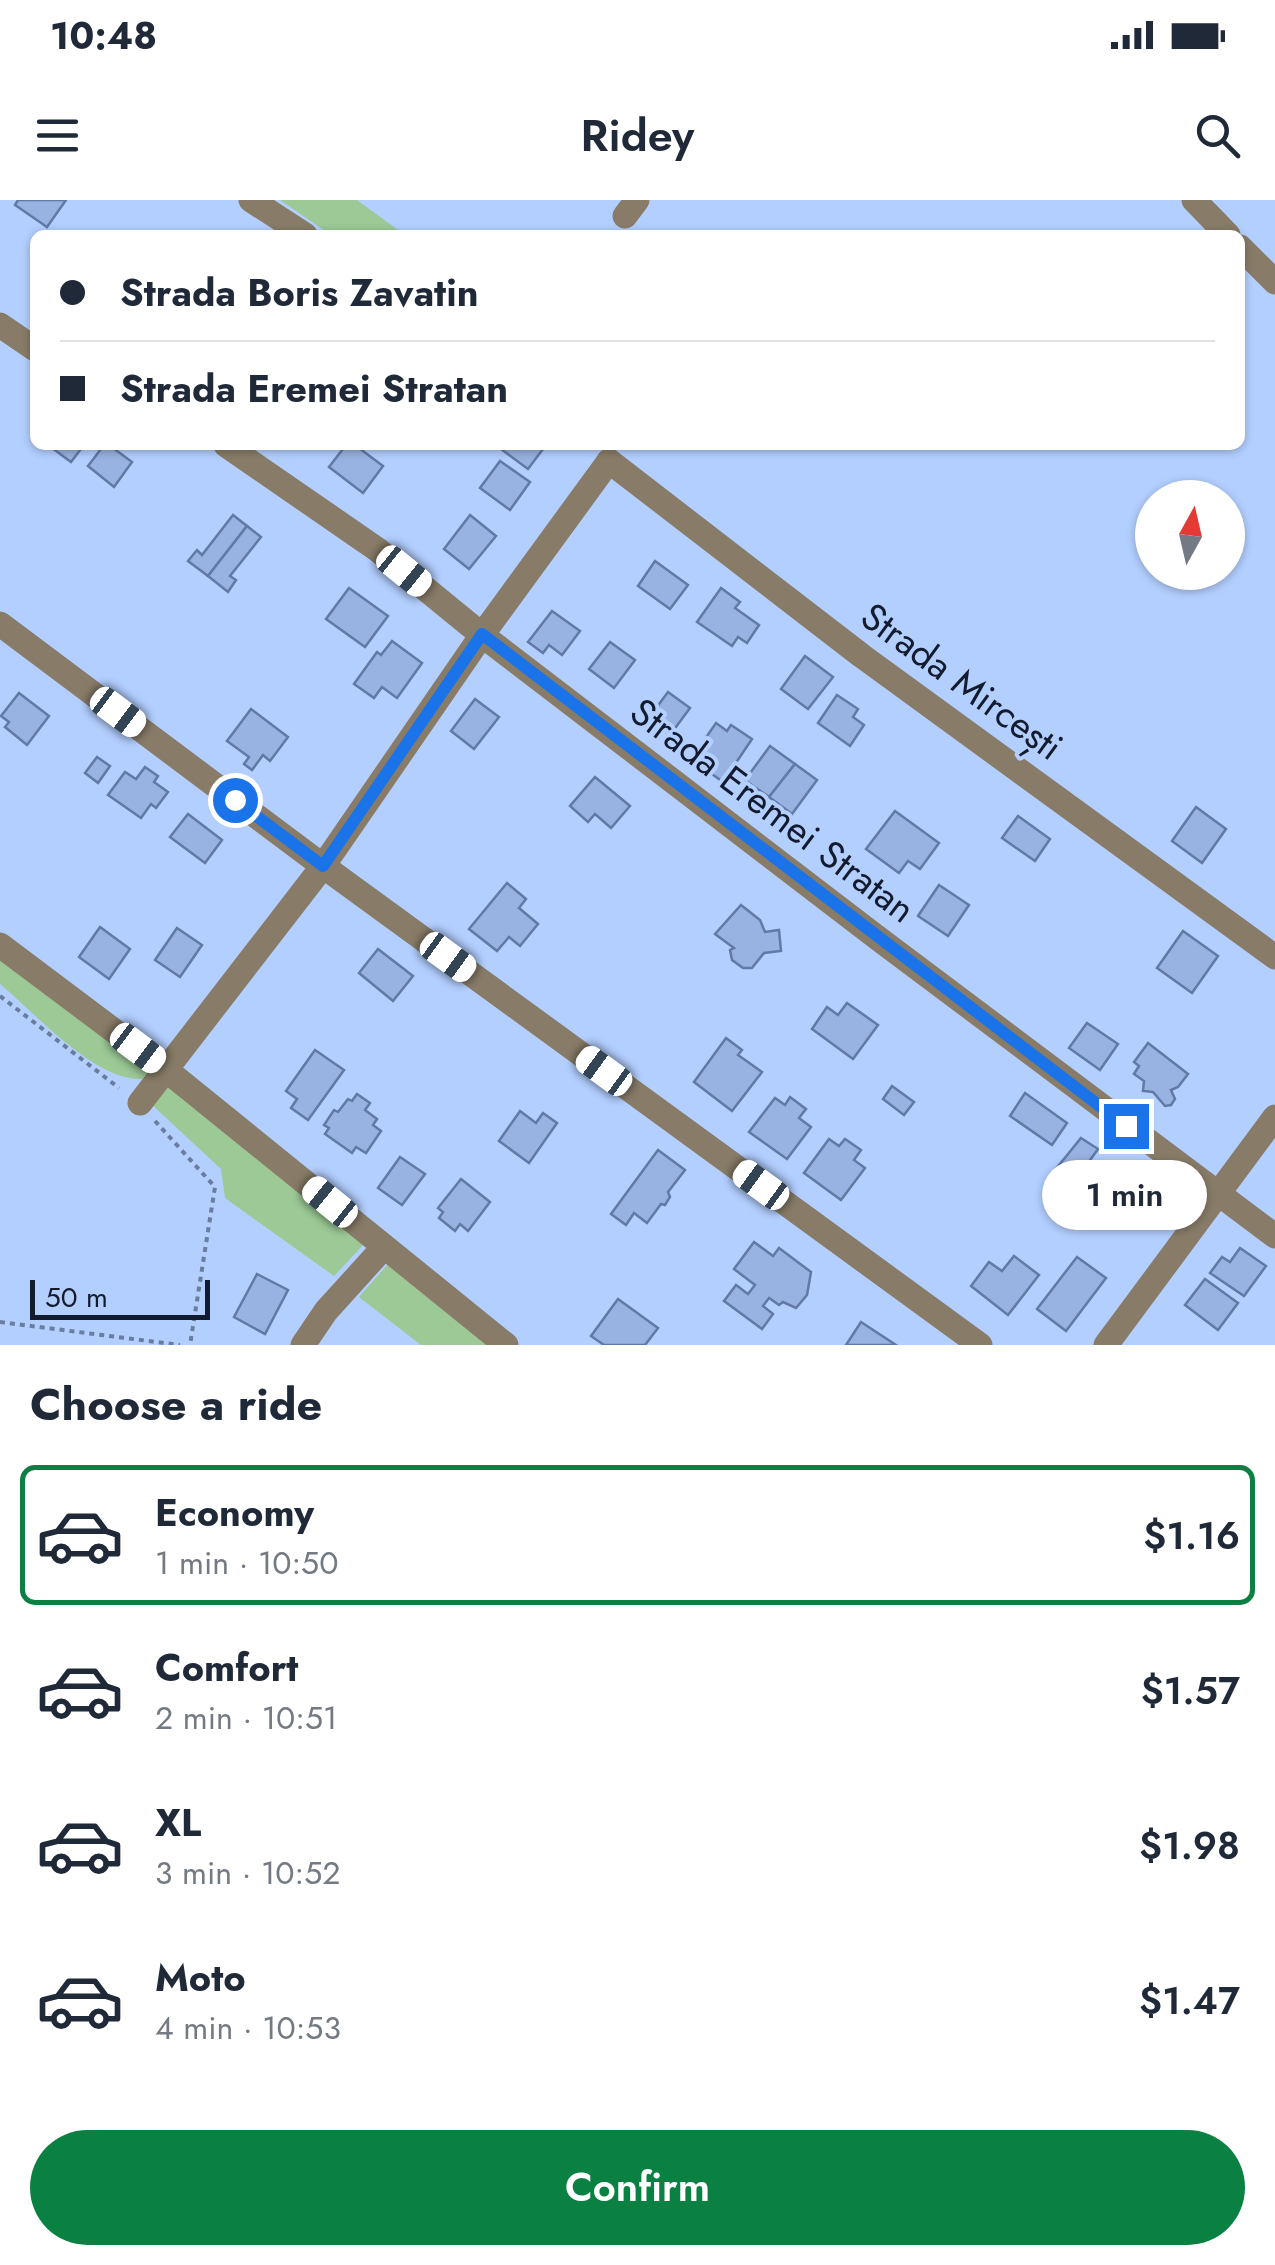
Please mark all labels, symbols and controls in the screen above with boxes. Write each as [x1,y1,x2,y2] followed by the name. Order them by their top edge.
[50,8,157,63] text: 10:48
[581,103,694,168] text: Ridey
[30,108,85,163] icon: menu
[1190,108,1245,163] icon: search
[120,265,479,320] text: Strada Boris Zavatin
[120,361,508,416] text: Strada Eremei Stratan
[1135,480,1245,590] north arrow
[1135,480,1245,590] map controls
[371,540,437,602] car
[850,589,1074,773] street label: Strada Mircești
[85,682,151,742] car
[619,684,927,936] street label: Strada Eremei Stratan
[213,778,258,823] route start
[415,927,481,987] car
[105,1018,171,1078] car
[571,1041,637,1101] car
[1104,1104,1149,1149] route end
[728,1155,794,1215] car
[1044,1161,1208,1231] callout: 1 min
[297,1171,363,1233] car
[1086,1172,1163,1218] text: 1 min
[30,1275,210,1320] scale bar
[45,1277,108,1318] text: 50 m
[30,1372,322,1437] text: Choose a ride
[155,1485,314,1540] text: Economy
[35,1490,125,1580] icon: car
[1143,1508,1240,1563] text: $1.16
[155,1540,338,1586] text: 1 min · 10:50
[155,1640,298,1695] text: Comfort
[35,1645,125,1735] icon: car
[1141,1663,1240,1718] text: $1.57
[155,1695,337,1741] text: 2 min · 10:51
[155,1795,201,1850] text: XL
[35,1800,125,1890] icon: car
[1139,1818,1240,1873] text: $1.98
[155,1850,340,1896] text: 3 min · 10:52
[155,1950,246,2005] text: Moto
[35,1955,125,2045] icon: car
[1139,1973,1240,2028] text: $1.47
[155,2005,341,2051] text: 4 min · 10:53
[30,2130,1245,2245] button: Confirm

